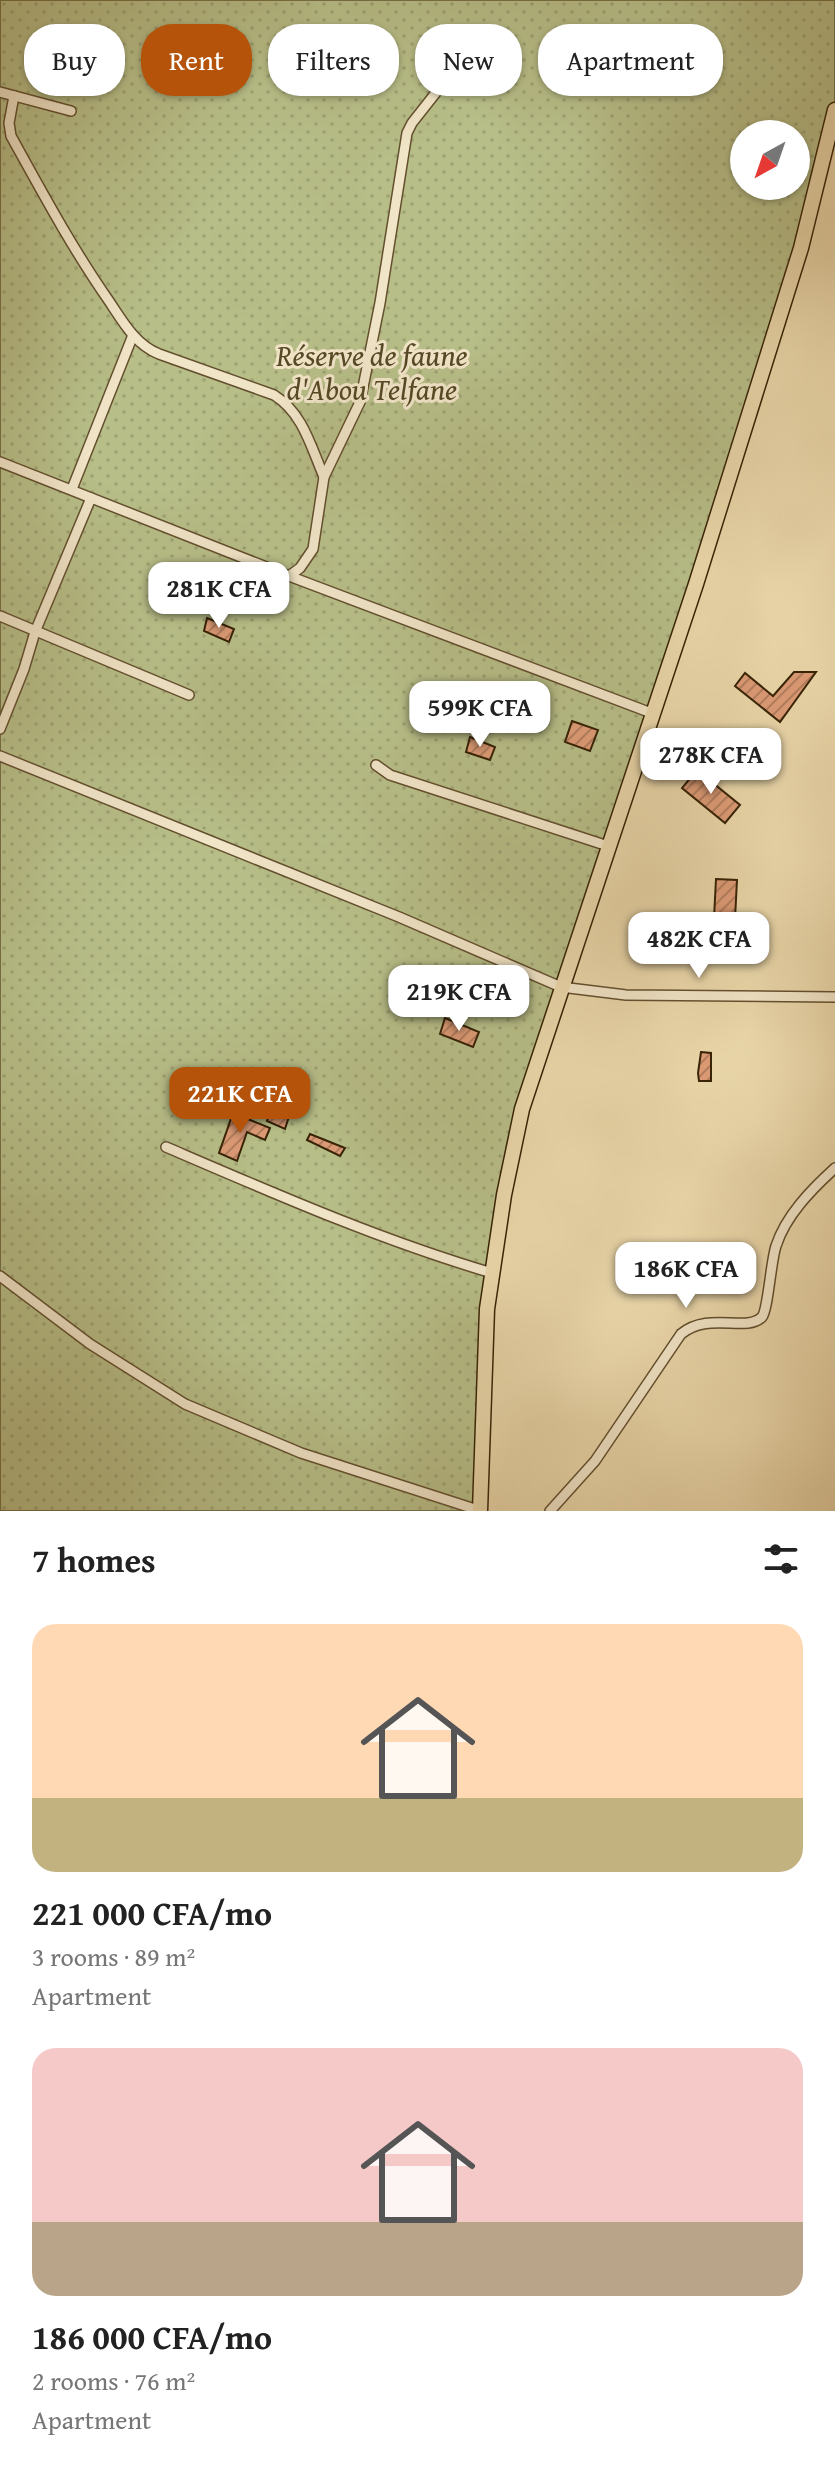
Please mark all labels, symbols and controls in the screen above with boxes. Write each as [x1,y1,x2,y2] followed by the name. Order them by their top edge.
[24,24,125,96] chip: Buy
[141,24,252,96] chip: Rent
[268,24,399,96] chip: Filters
[415,24,522,96] chip: New
[538,24,723,96] chip: Apartment
[730,120,810,200] north arrow
[730,120,810,200] map controls
[275,333,468,411] park label: Réserve de faune d'Abou Telfane
[136,562,302,630] pin: 281K CFA
[166,568,272,607] text: 281K CFA
[397,681,563,749] pin: 599K CFA
[427,687,533,726] text: 599K CFA
[628,728,794,796] pin: 278K CFA
[658,734,764,773] text: 278K CFA
[616,912,782,980] pin: 482K CFA
[646,918,752,957] text: 482K CFA
[376,965,542,1033] pin: 219K CFA
[406,971,512,1010] text: 219K CFA
[157,1067,323,1135] pin: 221K CFA
[187,1073,293,1112] text: 221K CFA
[603,1242,769,1310] pin: 186K CFA
[633,1248,739,1287] text: 186K CFA
[32,1535,156,1584] text: 7 homes
[759,1537,803,1581] icon: filters
[346,1676,490,1820] icon: home
[32,1888,272,1937] text: 221 000 CFA/mo
[32,1937,195,1976] text: 3 rooms · 89 m²
[32,1976,151,2015] text: Apartment
[346,2100,490,2244] icon: home
[32,2312,272,2361] text: 186 000 CFA/mo
[32,2361,195,2400] text: 2 rooms · 76 m²
[32,2400,151,2439] text: Apartment

